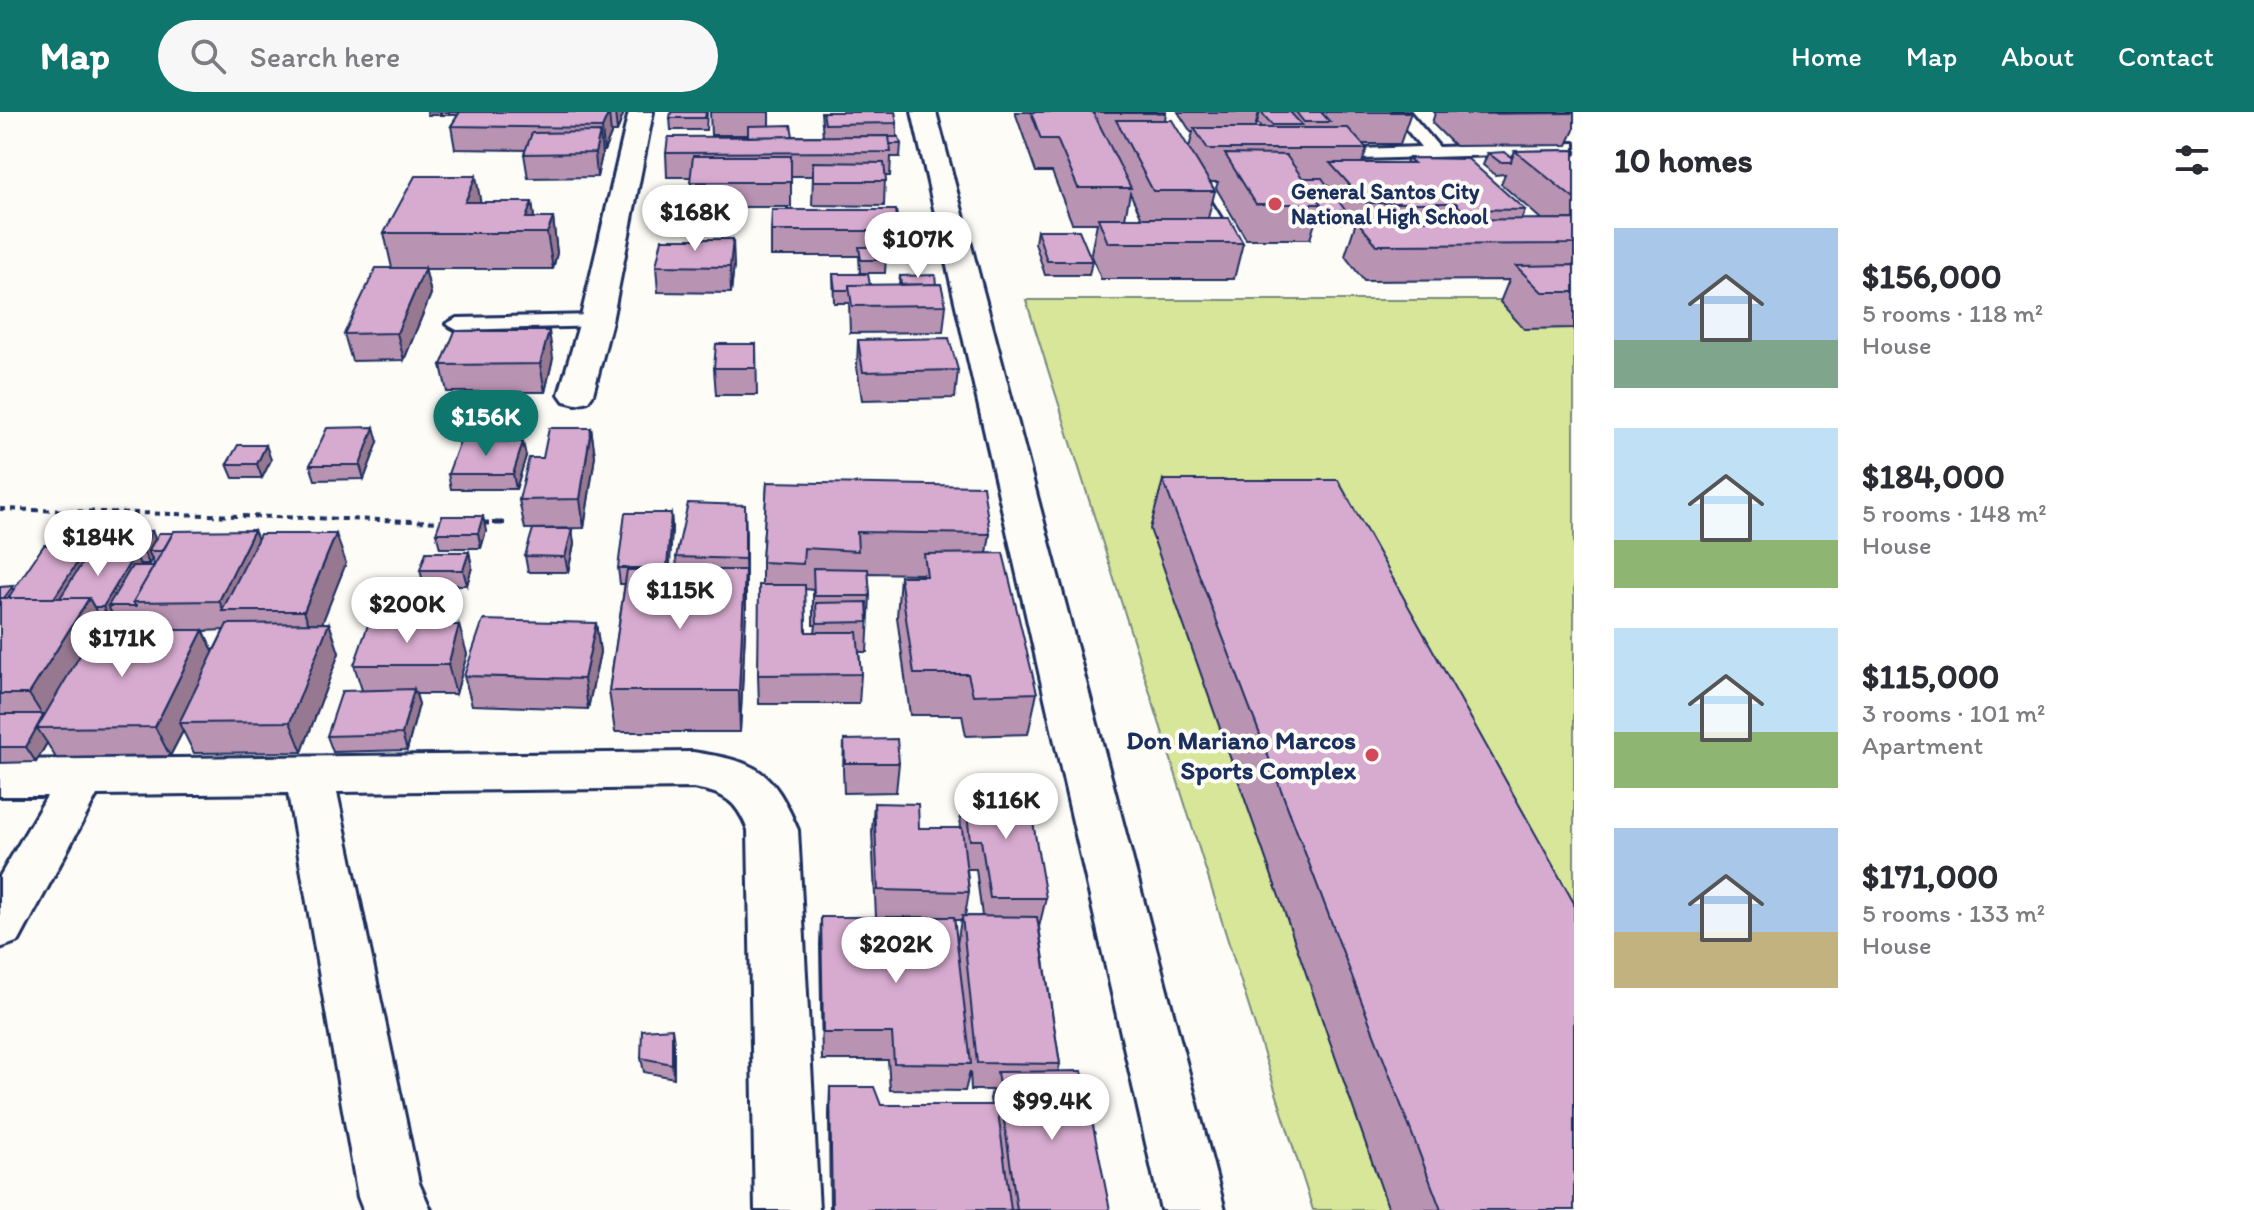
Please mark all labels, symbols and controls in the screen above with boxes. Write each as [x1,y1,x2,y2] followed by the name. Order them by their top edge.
[158,20,718,92] search box
[40,33,110,79] text: Map
[186,34,230,78] icon: search
[250,38,400,75] text: Search here
[1791,39,1862,73] text: Home
[1906,39,1957,73] text: Map
[2001,39,2074,73] text: About
[2118,39,2214,73] text: Contact
[2170,138,2214,182] icon: filters
[1614,140,1753,181] text: 10 homes
[1291,178,1489,230] place label: General Santos City National High School
[639,185,751,253] pin: $168K
[660,195,730,227] text: $168K
[1266,195,1284,213] marker: General Santos City National High School
[862,212,974,280] pin: $107K
[883,222,953,254] text: $107K
[1862,256,2002,297] text: $156,000
[1678,260,1774,356] icon: home
[1862,297,2043,329] text: 5 rooms · 118 m²
[1862,329,1932,361] text: House
[430,390,542,458] pin: $156K
[451,400,521,432] text: $156K
[1862,456,2005,497] text: $184,000
[1678,460,1774,556] icon: home
[1862,497,2047,529] text: 5 rooms · 148 m²
[42,510,154,578] pin: $184K
[62,520,134,552] text: $184K
[1862,529,1932,561] text: House
[624,563,736,631] pin: $115K
[646,573,714,605] text: $115K
[351,577,463,645] pin: $200K
[369,587,445,619] text: $200K
[66,611,178,679] pin: $171K
[89,621,155,653] text: $171K
[1862,656,2000,697] text: $115,000
[1678,660,1774,756] icon: home
[1862,697,2045,729] text: 3 rooms · 101 m²
[1126,724,1357,786] place label: Don Mariano Marcos Sports Complex
[1862,729,1983,761] text: Apartment
[1363,746,1381,764] marker: Don Mariano Marcos Sports Complex
[950,773,1062,841] pin: $116K
[972,783,1040,815] text: $116K
[1862,856,1999,897] text: $171,000
[1678,860,1774,956] icon: home
[1862,897,2045,929] text: 5 rooms · 133 m²
[840,917,952,985] pin: $202K
[859,927,933,959] text: $202K
[1862,929,1932,961] text: House
[987,1074,1117,1142] pin: $99.4K
[1012,1084,1092,1116] text: $99.4K

